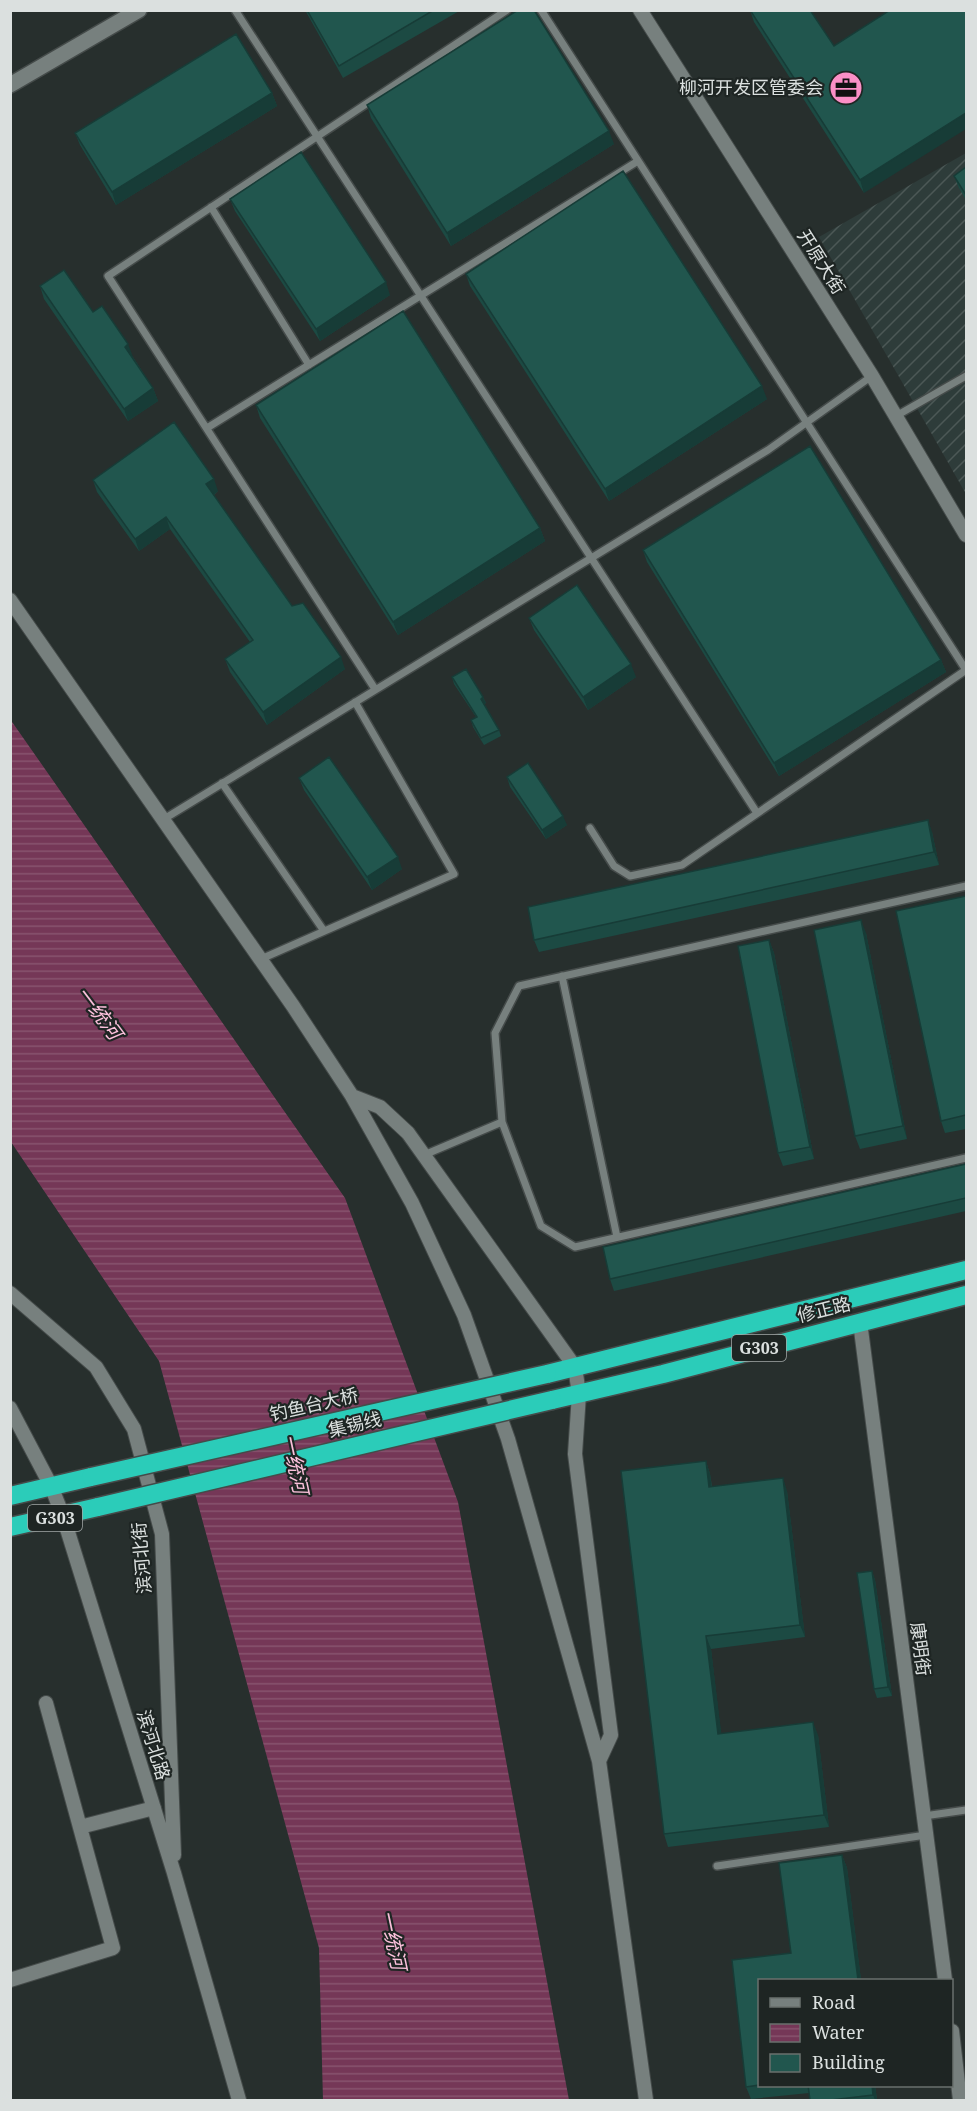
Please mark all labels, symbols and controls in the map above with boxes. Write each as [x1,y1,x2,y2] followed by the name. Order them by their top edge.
[828,70,864,106] office icon: 柳河开发区管委会
[679,75,823,99] place label: 柳河开发区管委会
[793,225,851,298] street label: 开原大街
[71,981,131,1048] water label: 一统河
[795,1291,853,1327] street label: 修正路
[732,1335,786,1361] road number: G303
[267,1382,360,1426] street label: 钓鱼台大桥
[326,1406,384,1442] street label: 集锡线
[276,1432,316,1500] water label: 一统河
[28,1505,82,1531] road number: G303
[126,1521,156,1595] street label: 滨河北街
[906,1621,936,1677] street label: 康明街
[132,1707,176,1783] street label: 滨河北路
[374,1908,414,1976] water label: 一统河
[758,1979,953,2087] legend
[812,1990,855,2014] text: Road
[812,2020,865,2044] text: Water
[812,2050,885,2074] text: Building

